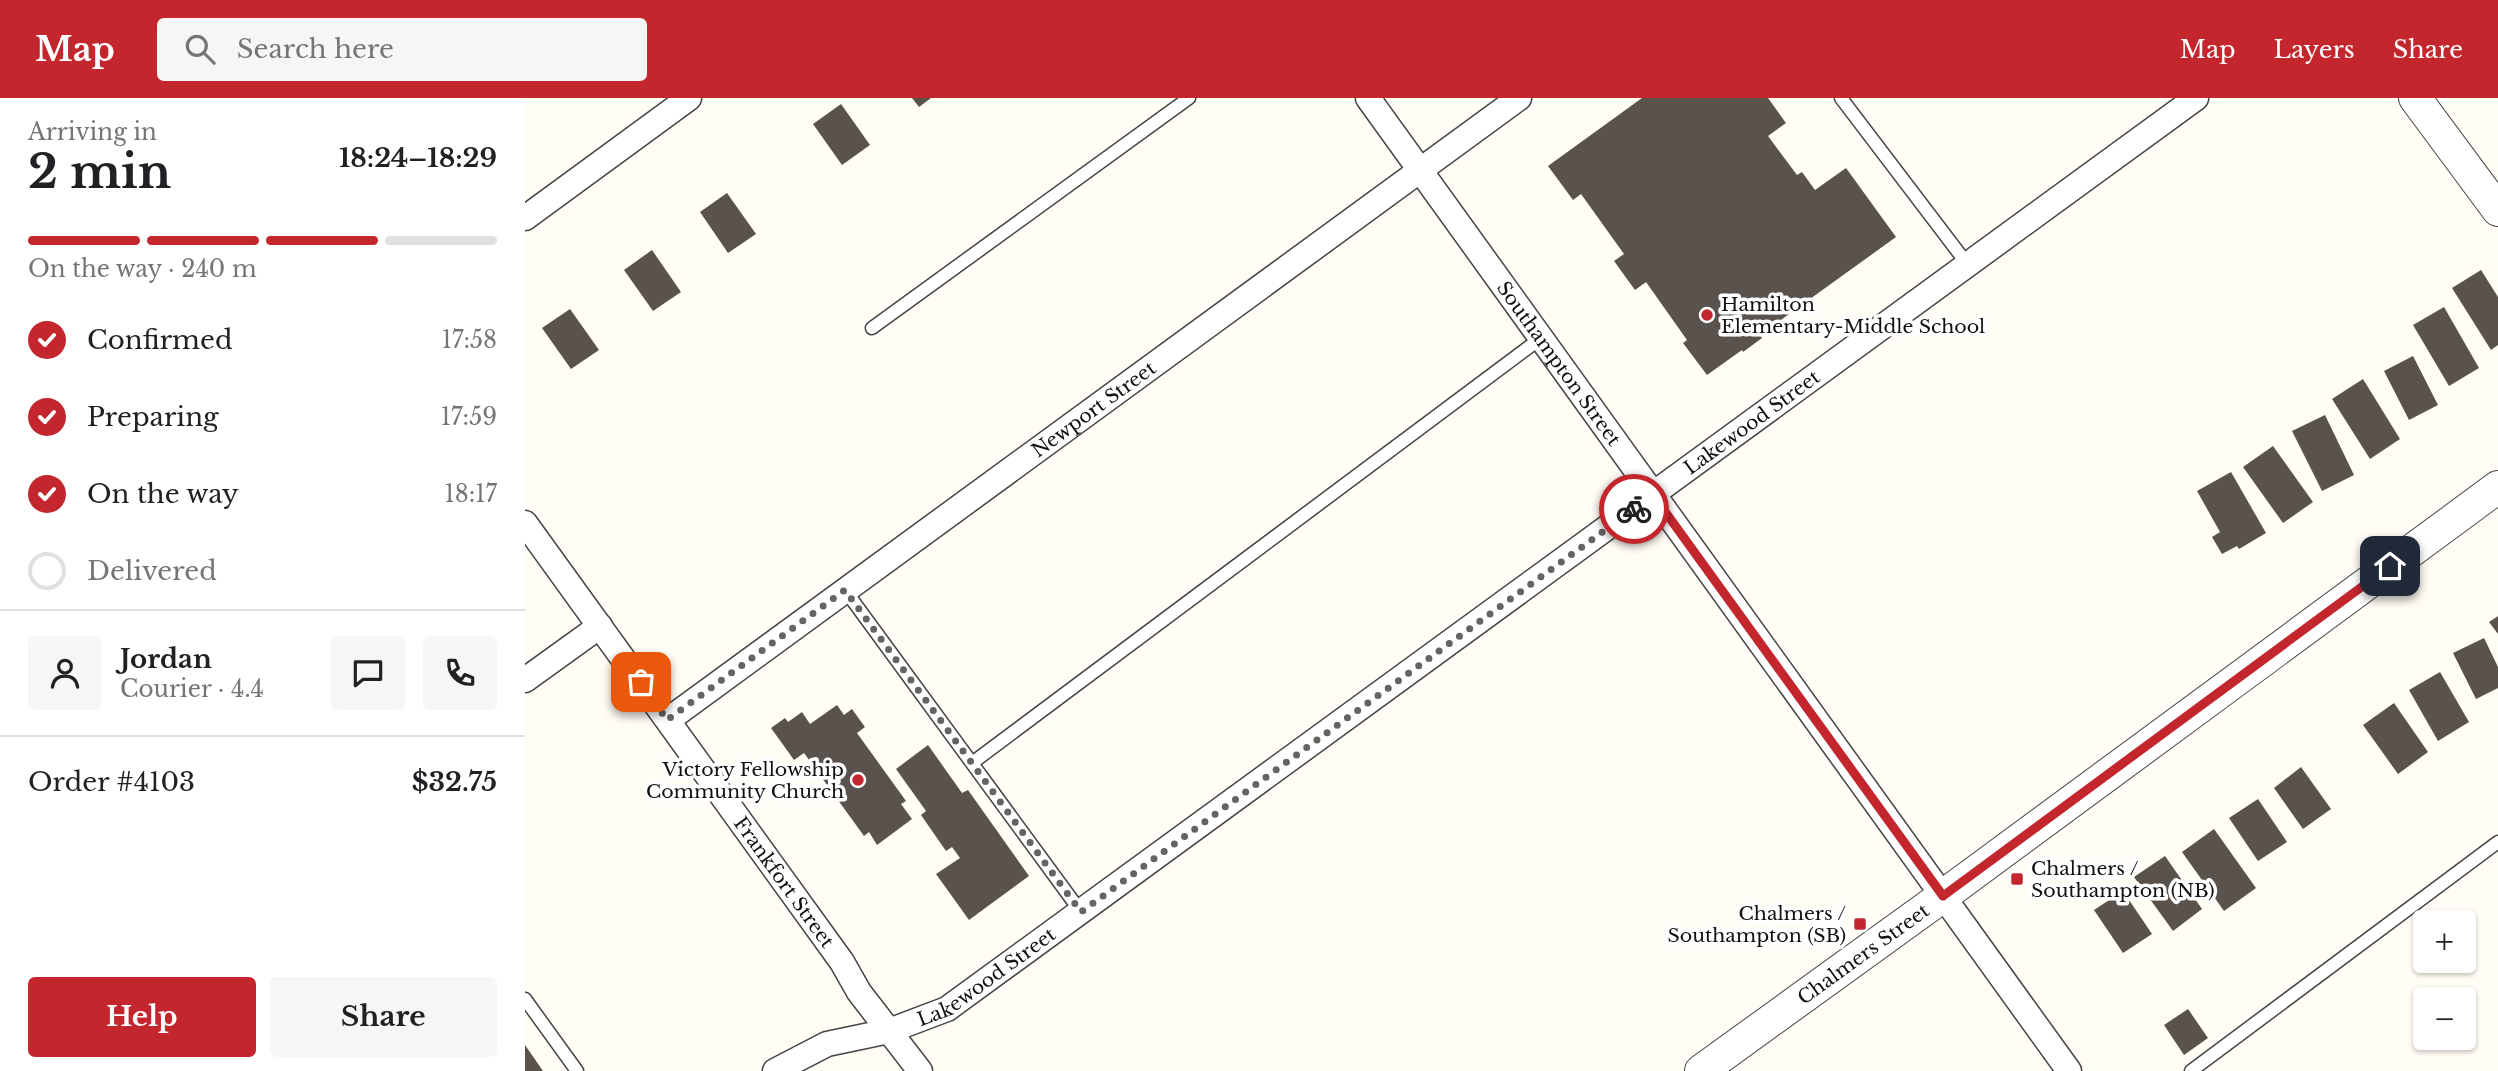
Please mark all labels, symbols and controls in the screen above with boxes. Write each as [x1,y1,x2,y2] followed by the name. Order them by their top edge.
[157,18,647,81] search box
[35,29,115,70] text: Map
[181,30,219,68] icon: search
[237,33,394,65] text: Search here
[2180,35,2236,64] text: Map
[2274,35,2355,64] text: Layers
[2393,35,2463,64] text: Share
[28,118,157,146] text: Arriving in
[339,142,497,174] text: 18:24–18:29
[28,143,171,200] text: 2 min
[28,255,257,283] text: On the way · 240 m
[1492,277,1626,451] street label: Southampton Street
[1721,293,1985,338] place label: Hamilton Elementary-Middle School
[1699,307,1715,323] marker: Hamilton Elementary-Middle School
[28,321,66,359] icon: check
[87,324,232,356] text: Confirmed
[442,326,497,354] text: 17:58
[1027,356,1161,462] street label: Newport Street
[1679,364,1825,479] street label: Lakewood Street
[28,398,66,436] icon: check
[87,401,219,433] text: Preparing
[441,403,497,431] text: 17:59
[1599,474,1669,544] courier
[28,475,66,513] icon: check
[87,478,239,510] text: On the way
[444,480,497,508] text: 18:17
[1615,490,1653,528] icon: bike
[2360,536,2420,596] pin
[2371,547,2409,585] icon: home
[87,555,217,587] text: Delivered
[28,636,102,710] button: person
[331,636,405,710] button: chat
[423,636,497,710] button: phone
[120,643,212,675] text: Jordan
[611,652,671,712] pin
[622,663,660,701] icon: bag
[120,675,264,703] text: Courier · 4.4
[646,758,844,803] place label: Victory Fellowship Community Church
[28,766,195,798] text: Order #4103
[412,766,497,798] text: $32.75
[850,772,866,788] marker: Victory Fellowship Community Church
[729,812,840,953] street label: Frankfort Street
[2031,857,2215,902] place label: Chalmers / Southampton (NB)
[2009,871,2025,887] marker: Chalmers / Southampton (NB)
[1793,898,1934,1009] street label: Chalmers Street
[1668,902,1846,947] place label: Chalmers / Southampton (SB)
[2413,910,2476,1050] map controls
[2413,910,2476,973] button: +
[1852,916,1868,932] marker: Chalmers / Southampton (SB)
[914,922,1060,1031] street label: Lakewood Street
[28,977,256,1057] button: Help
[270,977,497,1057] button: Share
[2413,987,2476,1050] button: −

